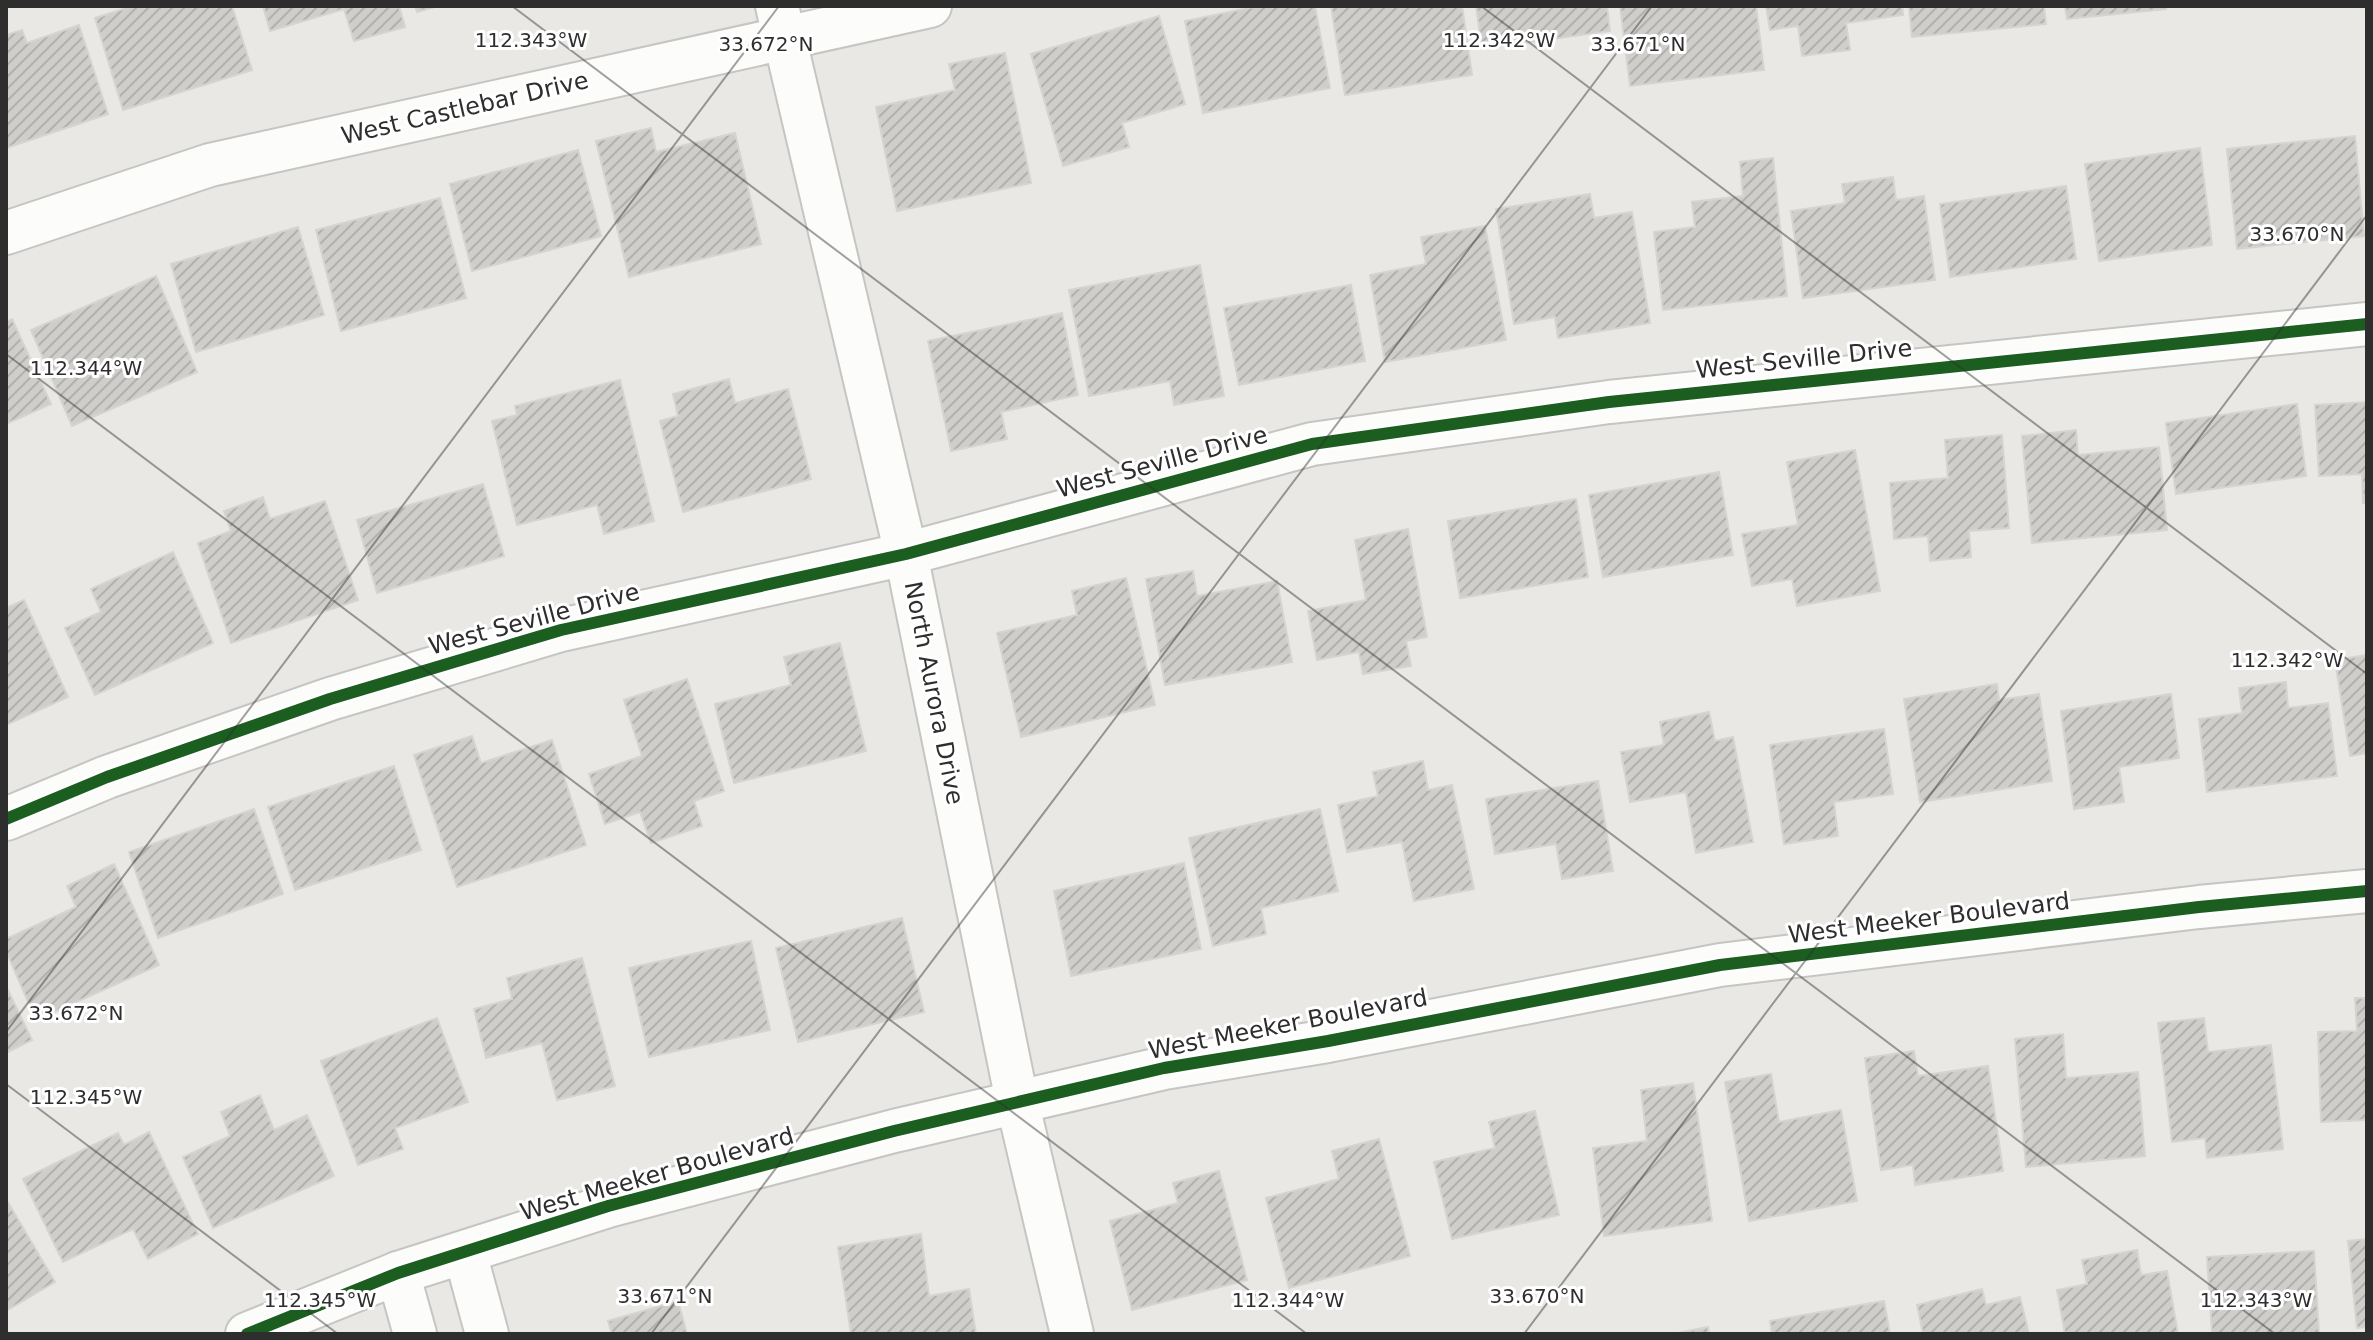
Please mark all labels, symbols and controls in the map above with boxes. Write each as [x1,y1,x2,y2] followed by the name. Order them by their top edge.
[475,28,587,52] text: 112.343°W
[1443,28,1555,52] text: 112.342°W
[719,32,813,56] text: 33.672°N
[1591,32,1685,56] text: 33.671°N
[339,66,591,150] street label: West Castlebar Drive
[2250,222,2344,246] text: 33.670°N
[1695,334,1913,384] street label: West Seville Drive
[30,356,142,380] text: 112.344°W
[1053,420,1271,504] street label: West Seville Drive
[425,577,643,661] street label: West Seville Drive
[899,579,969,807] street label: North Aurora Drive
[2231,648,2343,672] text: 112.342°W
[1787,887,2071,949] street label: West Meeker Boulevard
[1146,983,1430,1065] street label: West Meeker Boulevard
[29,1001,123,1025] text: 33.672°N
[30,1085,142,1109] text: 112.345°W
[517,1121,797,1227] street label: West Meeker Boulevard
[618,1284,712,1308] text: 33.671°N
[1490,1284,1584,1308] text: 33.670°N
[264,1288,376,1312] text: 112.345°W
[1232,1288,1344,1312] text: 112.344°W
[2200,1288,2312,1312] text: 112.343°W

